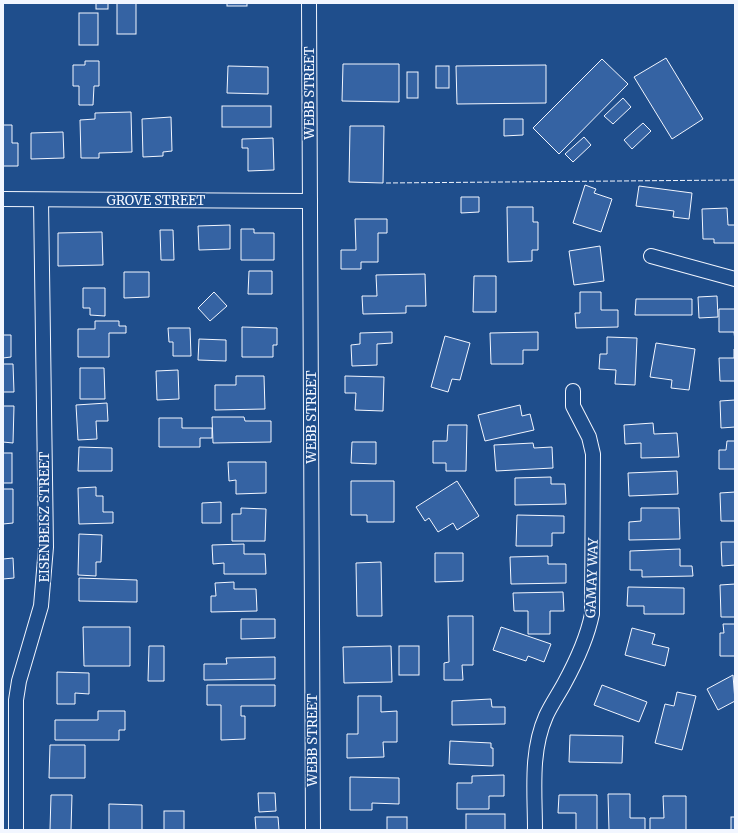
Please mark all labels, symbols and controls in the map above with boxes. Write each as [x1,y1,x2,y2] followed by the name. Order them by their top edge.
[301,47,318,140] street label: WEBB STREET
[107,192,205,209] street label: GROVE STREET
[303,371,320,464] street label: WEBB STREET
[36,452,53,582] street label: EISENBEISZ STREET
[582,537,602,619] street label: GAMAY WAY
[304,694,321,787] street label: WEBB STREET

